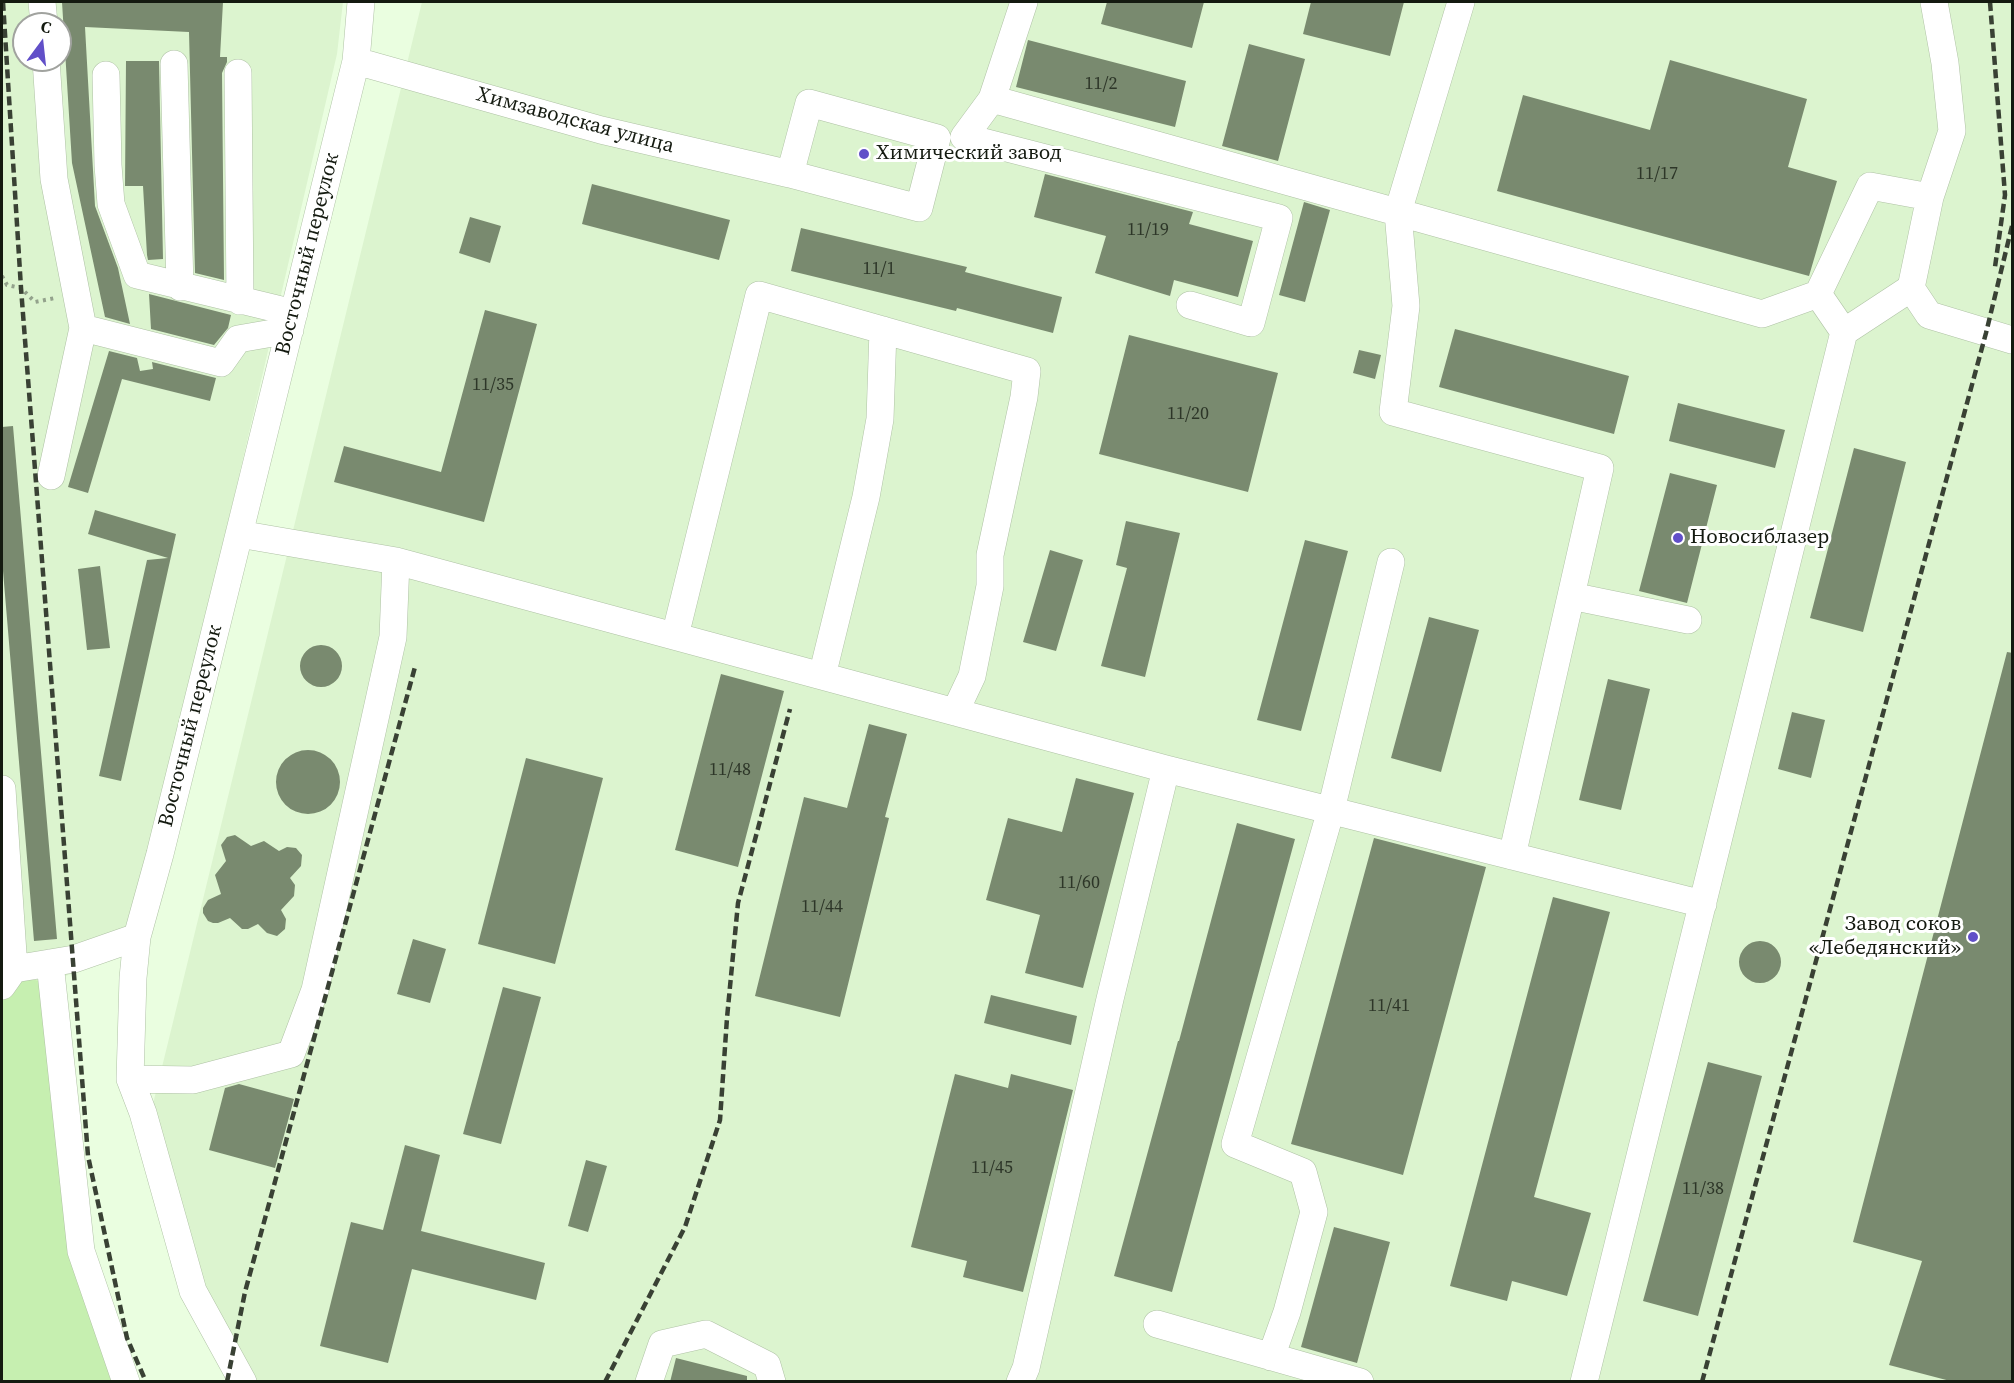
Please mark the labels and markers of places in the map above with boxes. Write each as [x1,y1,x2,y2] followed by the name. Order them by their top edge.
[876,141,1062,167] place label: Химический завод
[857,147,871,161] marker: Химический завод
[1690,525,1829,551] place label: Новосиблазер
[1671,531,1685,545] marker: Новосиблазер
[1809,912,1961,962] place label: Завод соков «Лебедянский»
[1966,930,1980,944] marker: Завод соков «Лебедянский»

